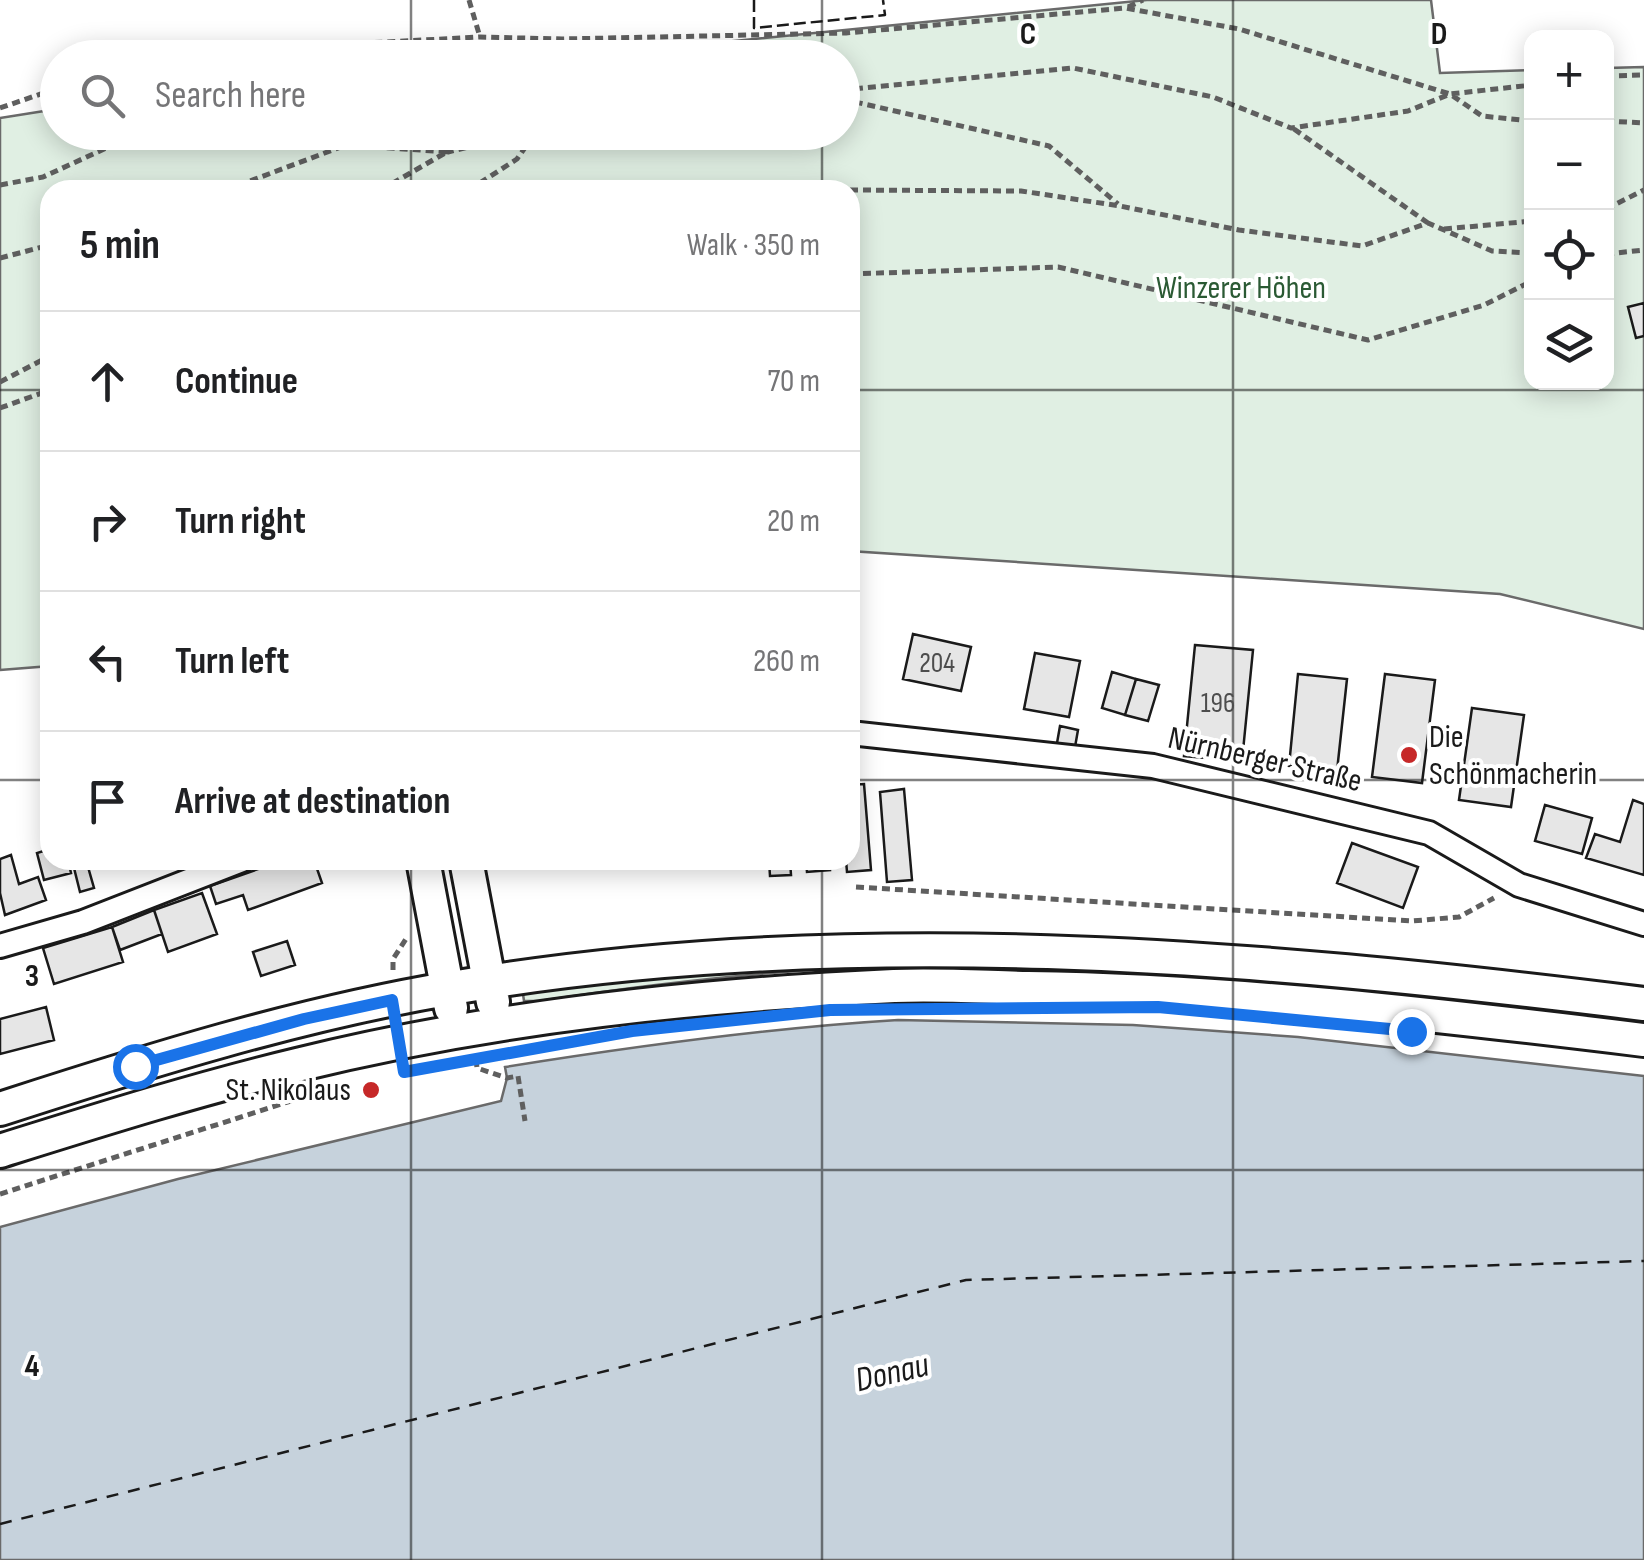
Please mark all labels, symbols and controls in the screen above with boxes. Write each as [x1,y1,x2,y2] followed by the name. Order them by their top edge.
[1020,15,1036,54] text: C
[1431,15,1447,54] text: D
[1524,30,1614,390] map controls
[1524,30,1614,120] button: +
[40,40,860,150] search box
[75,68,130,123] icon: search
[155,73,306,118] text: Search here
[1524,120,1614,210] button: −
[1524,210,1614,300] button: locate
[80,220,160,271] text: 5 min
[687,226,820,265] text: Walk · 350 m
[1156,269,1326,308] park label: Winzerer Höhen
[1524,300,1614,390] button: layers
[80,354,135,409] icon: ahead
[175,359,298,404] text: Continue
[767,362,820,401] text: 70 m
[80,494,135,549] icon: right
[175,499,306,544] text: Turn right
[767,502,820,541] text: 20 m
[80,634,135,689] icon: left
[175,639,289,684] text: Turn left
[753,642,820,681] text: 260 m
[919,647,955,680] house number: 204
[1201,687,1235,720] house number: 196
[1429,718,1597,794] place label: Die Schönmacherin
[1164,719,1366,801] street label: Nürnberger Straße
[1398,744,1420,766] marker: Die Schönmacherin
[80,774,135,829] icon: arrive
[175,779,450,824] text: Arrive at destination
[25,957,39,996] text: 3
[1389,1009,1435,1055] route end
[113,1044,159,1090] route start
[226,1071,351,1110] place label: St. Nikolaus
[360,1079,382,1101] marker: St. Nikolaus
[851,1344,934,1402] water label: Donau
[25,1347,40,1386] text: 4

